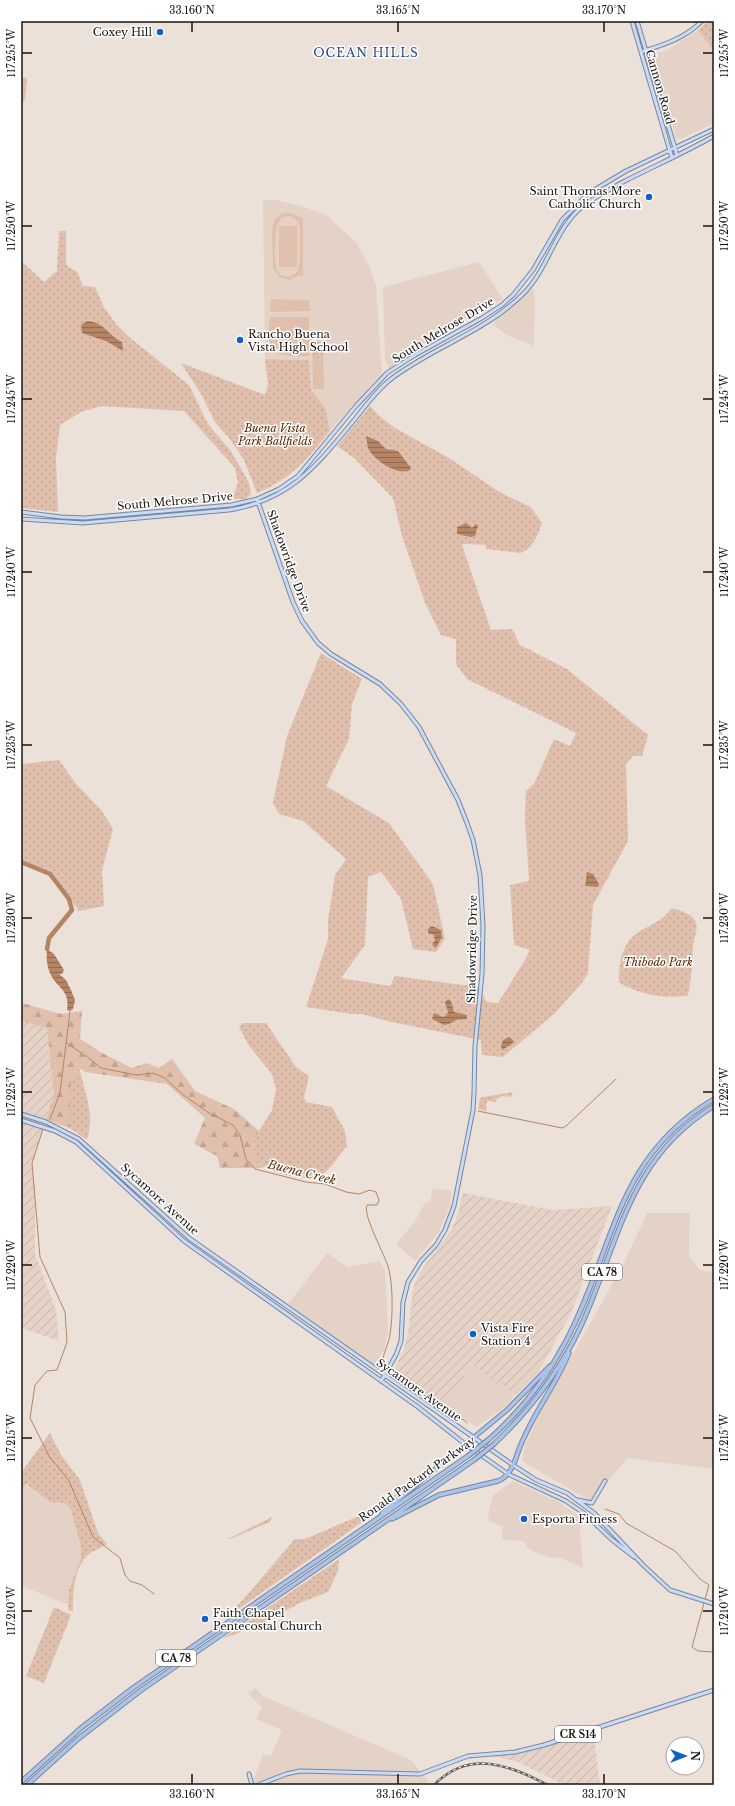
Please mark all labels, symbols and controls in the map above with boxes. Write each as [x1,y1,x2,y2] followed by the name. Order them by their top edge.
[169,4,215,17] text: 33.160°N
[376,4,420,17] text: 33.165°N
[582,4,626,17] text: 33.170°N
[93,25,152,39] place label: Coxey Hill
[155,27,165,37] marker: Coxey Hill
[5,28,18,77] text: 117.255°W
[718,28,731,77] text: 117.255°W
[313,45,419,60] district label: OCEAN HILLS
[643,48,678,127] street label: Cannon Road
[530,184,641,211] place label: Saint Thomas More Catholic Church
[644,192,654,202] marker: Saint Thomas More Catholic Church
[5,201,18,251] text: 117.250°W
[718,201,731,251] text: 117.250°W
[390,294,496,366] street label: South Melrose Drive
[247,327,349,354] place label: Rancho Buena Vista High School
[235,335,245,345] marker: Rancho Buena Vista High School
[5,374,18,423] text: 117.245°W
[718,374,731,423] text: 117.245°W
[237,421,312,448] park label: Buena Vista Park Ballfields
[116,489,234,513] street label: South Melrose Drive
[264,508,314,614] street label: Shadowridge Drive
[5,547,18,597] text: 117.240°W
[718,547,731,597] text: 117.240°W
[5,720,18,770] text: 117.235°W
[718,720,731,770] text: 117.235°W
[5,892,18,943] text: 117.230°W
[718,892,731,943] text: 117.230°W
[464,895,480,1003] street label: Shadowridge Drive
[623,955,693,969] park label: Thibodo Park
[5,1067,18,1117] text: 117.225°W
[718,1067,731,1117] text: 117.225°W
[265,1156,338,1188] water label: Buena Creek
[118,1160,202,1238] street label: Sycamore Avenue
[5,1239,18,1290] text: 117.220°W
[718,1239,731,1290] text: 117.220°W
[582,1264,622,1280] road number: CA 78
[480,1321,534,1348] place label: Vista Fire Station 4
[468,1329,478,1339] marker: Vista Fire Station 4
[374,1355,464,1425] street label: Sycamore Avenue
[5,1414,18,1462] text: 117.215°W
[718,1414,731,1462] text: 117.215°W
[356,1433,478,1525] street label: Ronald Packard Parkway
[532,1512,617,1526] place label: Esporta Fitness
[519,1514,529,1524] marker: Esporta Fitness
[5,1586,18,1635] text: 117.210°W
[718,1586,731,1635] text: 117.210°W
[213,1606,322,1633] place label: Faith Chapel Pentecostal Church
[200,1614,210,1624] marker: Faith Chapel Pentecostal Church
[156,1650,196,1666] road number: CA 78
[555,1726,601,1742] road number: CR S14
[665,1736,705,1776] north arrow
[688,1751,702,1762] text: N
[169,1788,215,1801] text: 33.160°N
[376,1788,420,1801] text: 33.165°N
[582,1788,626,1801] text: 33.170°N

